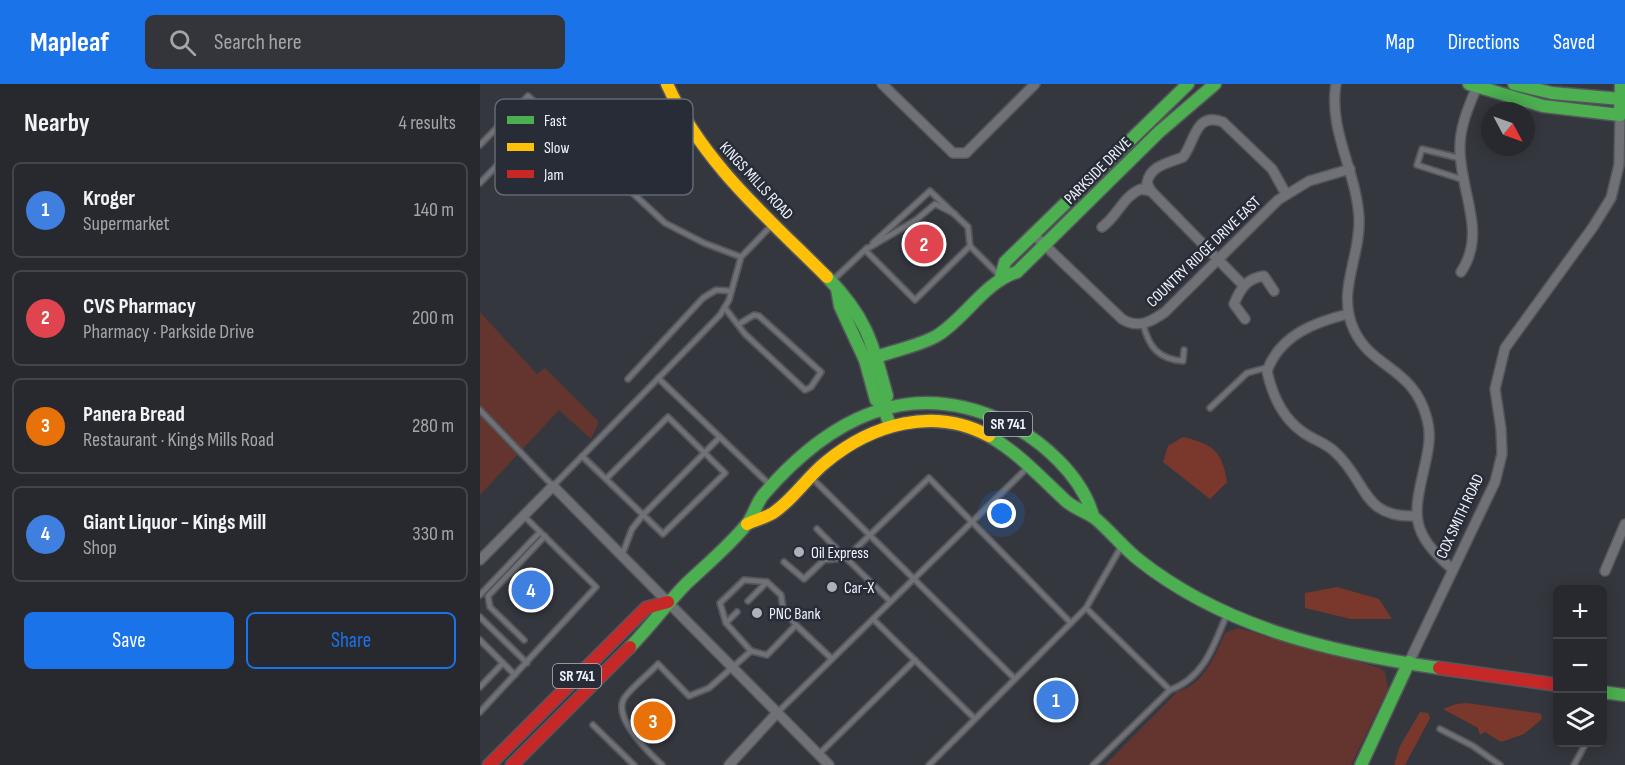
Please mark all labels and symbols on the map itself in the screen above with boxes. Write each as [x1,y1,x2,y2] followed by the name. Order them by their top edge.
[495,99,693,195] legend
[1481,102,1535,156] north arrow
[544,112,567,131] text: Fast
[1061,134,1136,209] street label: PARKSIDE DRIVE
[715,138,797,224] street label: KINGS MILLS ROAD
[544,139,569,158] text: Slow
[543,166,564,185] text: Jam
[1143,192,1266,312] street label: COUNTRY RIDGE DRIVE EAST
[904,222,944,266] pin: 2
[984,412,1032,436] road number: SR 741
[1432,471,1488,562] street label: COX SMITH ROAD
[987,499,1016,528] your location
[811,544,869,563] place label: Oil Express
[792,545,806,559] marker: Oil Express
[512,568,550,612] pin: 4
[844,579,875,598] place label: Car-X
[825,580,839,594] marker: Car-X
[769,605,821,624] place label: PNC Bank
[750,606,764,620] marker: PNC Bank
[553,664,601,688] road number: SR 741
[1036,678,1076,722] pin: 1
[634,698,672,744] pin: 3

